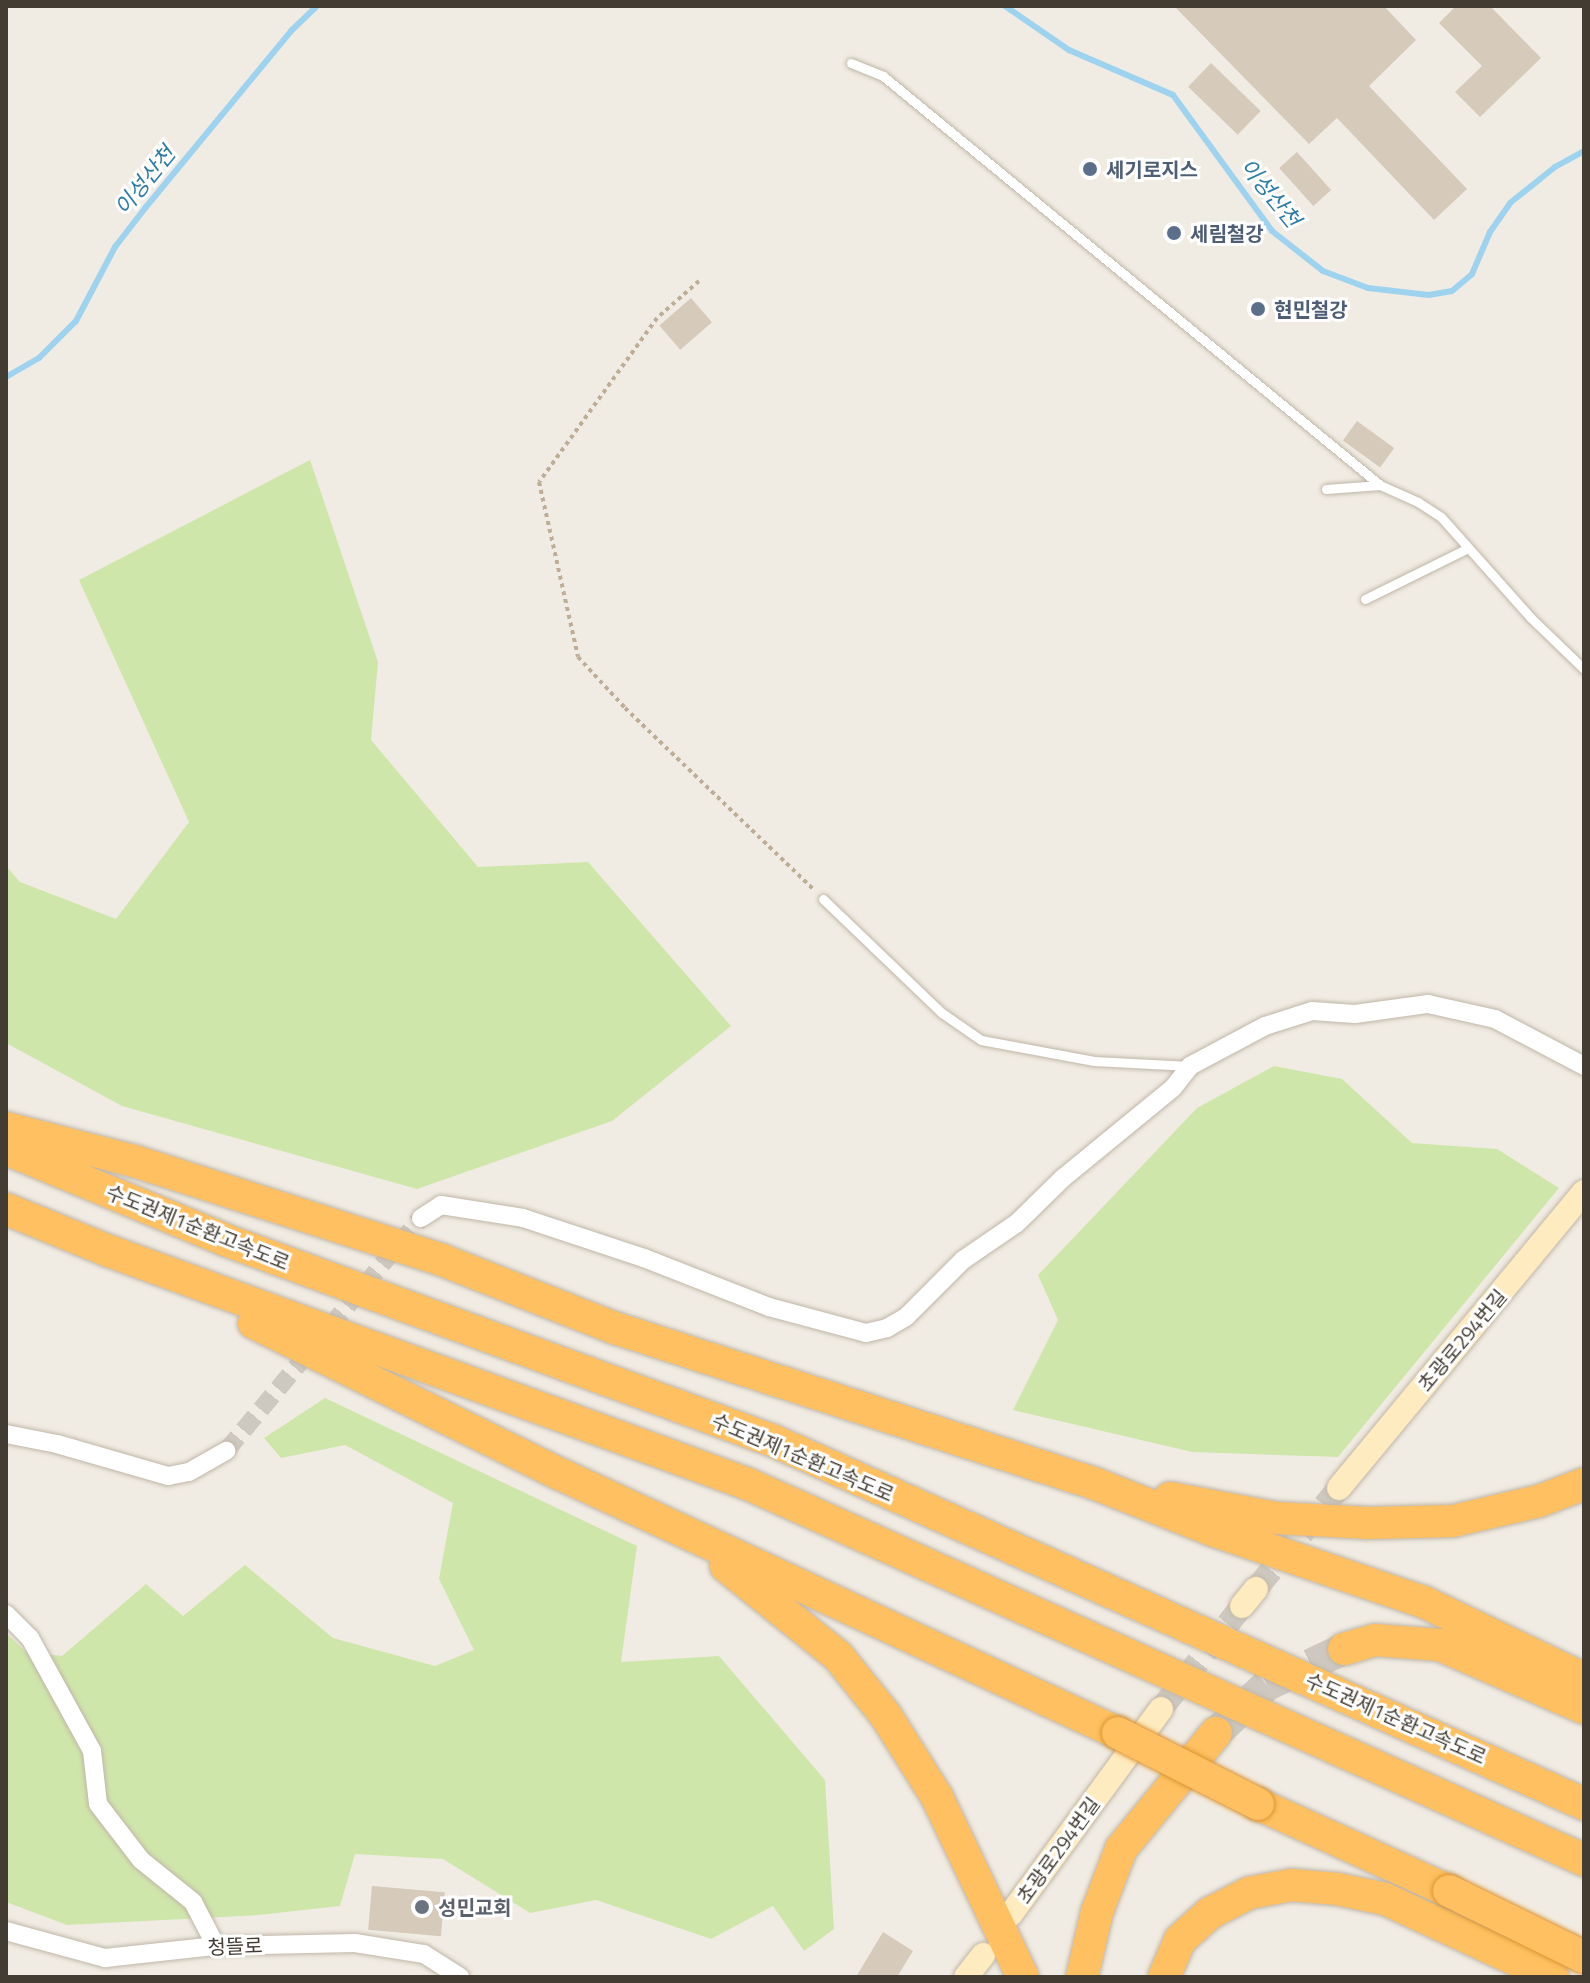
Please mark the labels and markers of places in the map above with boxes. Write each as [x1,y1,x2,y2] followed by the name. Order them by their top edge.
[1106,157,1198,181] place label: 세기로지스
[1081,160,1099,178] marker: 세기로지스
[1190,221,1264,245] place label: 세림철강
[1165,224,1183,242] marker: 세림철강
[1274,297,1348,321] place label: 현민철강
[1249,300,1267,318] marker: 현민철강
[438,1895,512,1919] place label: 성민교회
[413,1898,431,1916] marker: 성민교회

